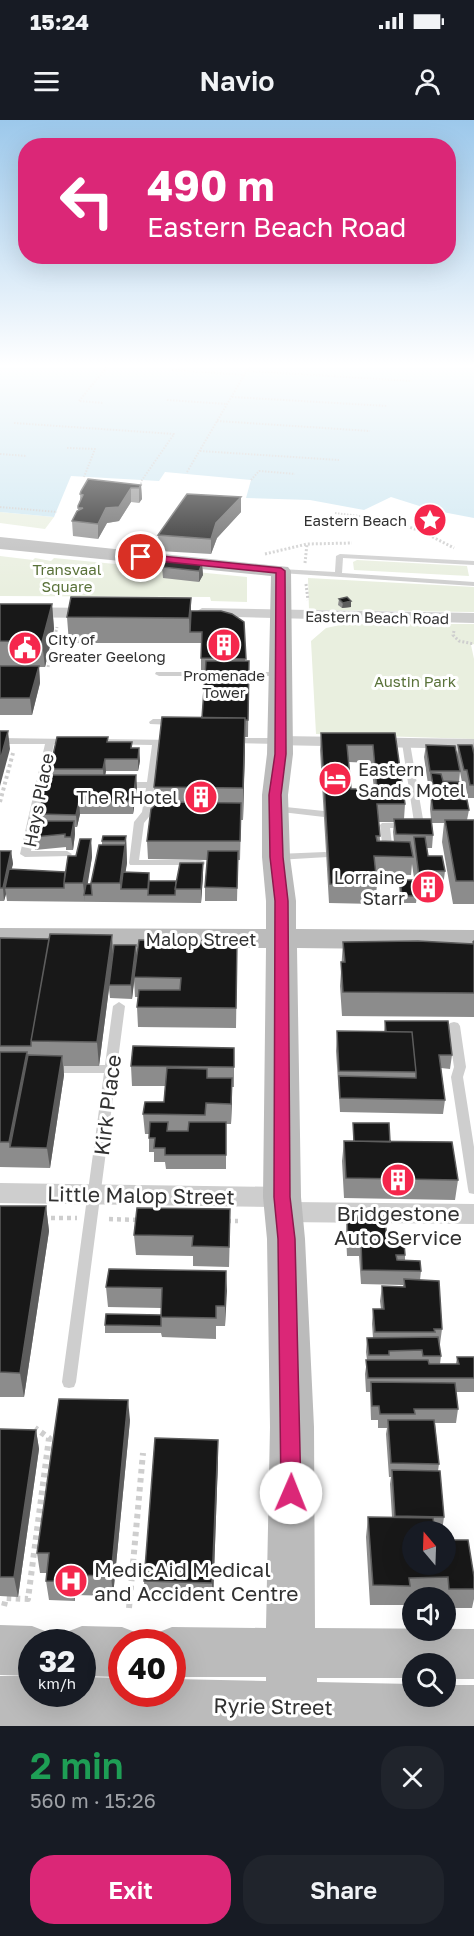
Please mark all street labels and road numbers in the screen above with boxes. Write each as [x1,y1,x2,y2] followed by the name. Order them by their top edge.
[305,607,449,627] street label: Eastern Beach Road
[18,751,58,849] street label: Hays Place
[146,928,256,950] street label: Malop Street
[88,1053,126,1157] street label: Kirk Place
[47,1180,235,1210] street label: Little Malop Street
[213,1692,333,1720] street label: Ryrie Street

